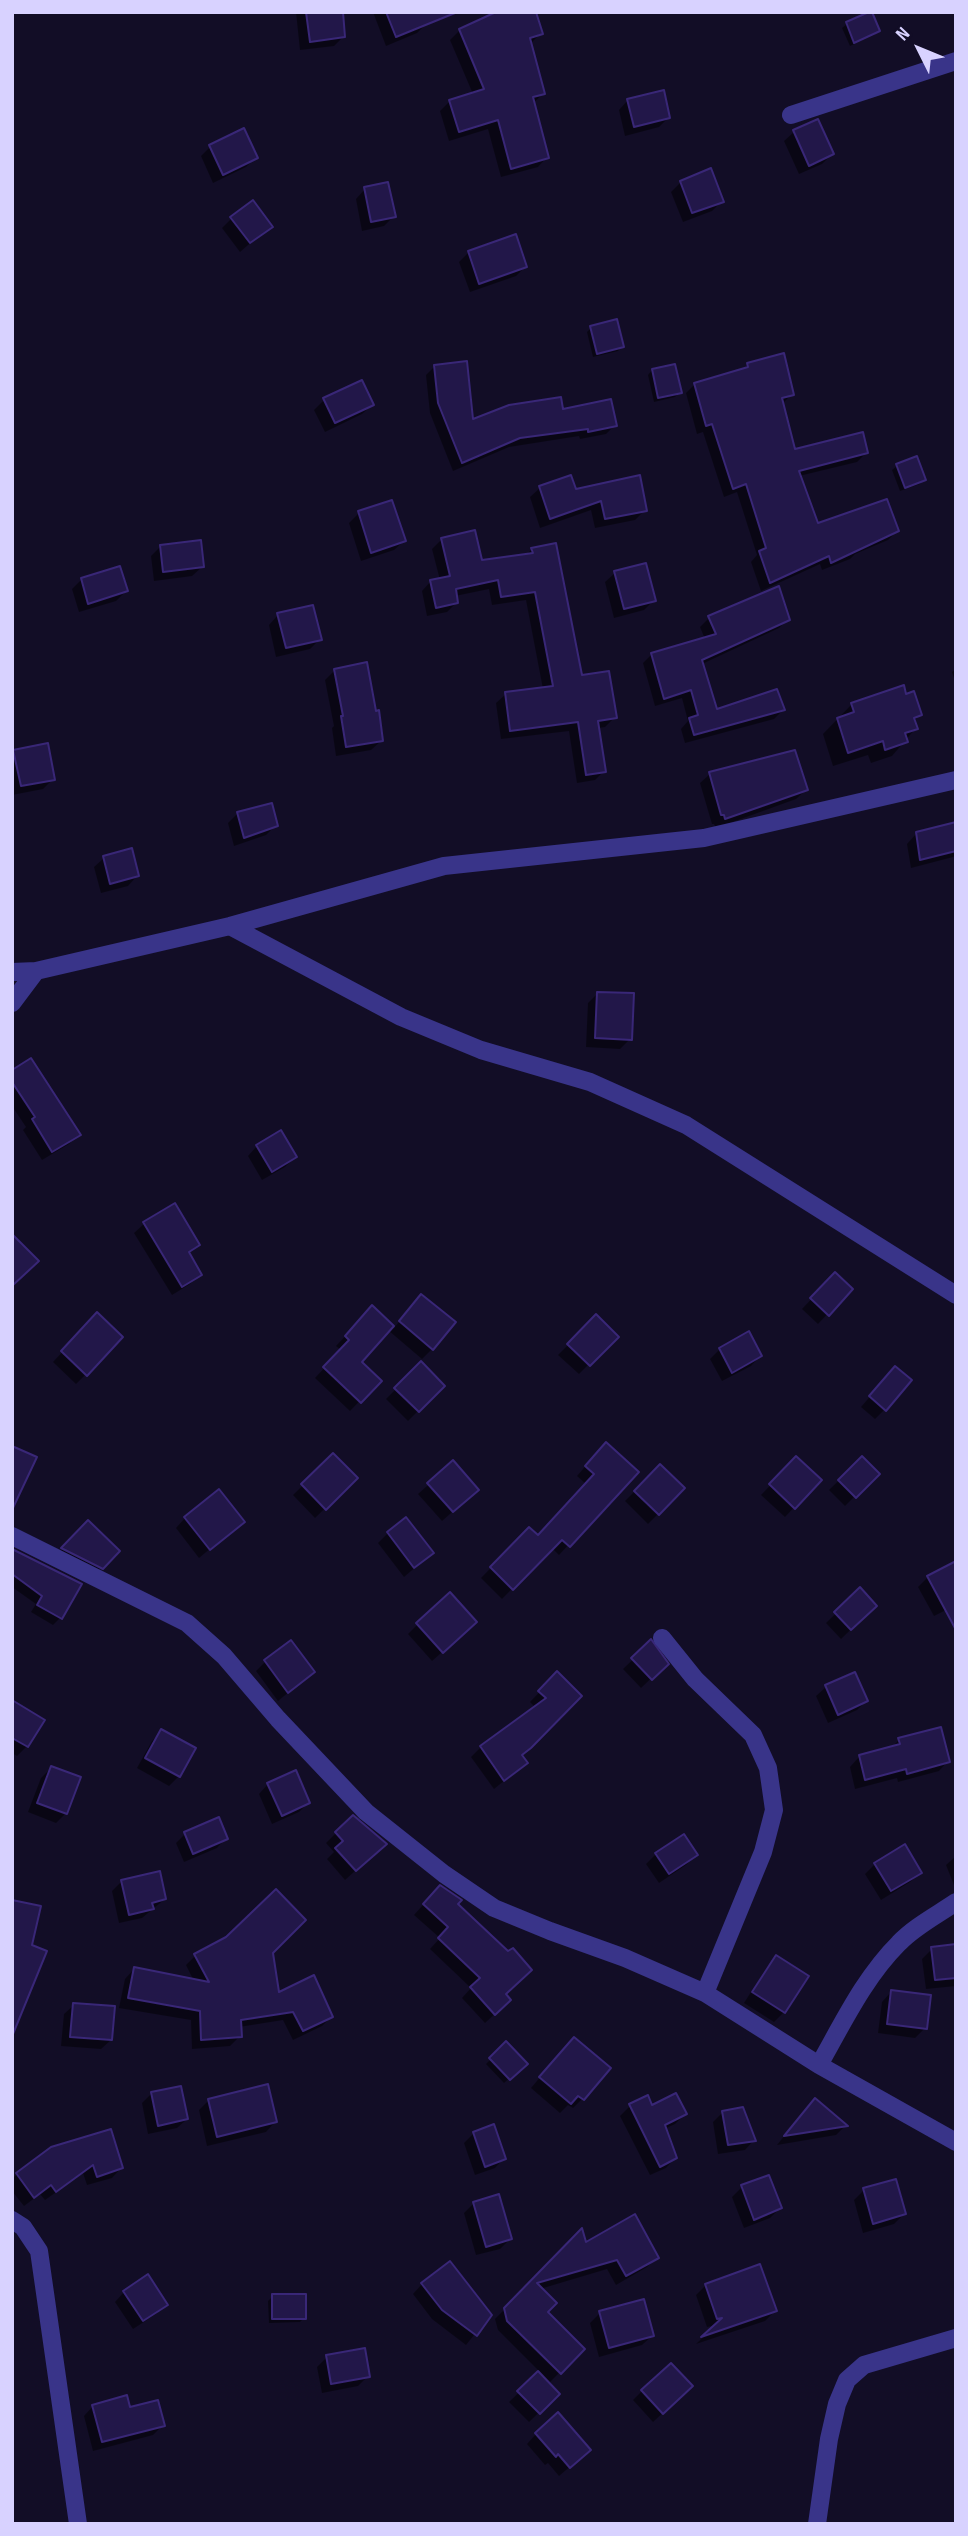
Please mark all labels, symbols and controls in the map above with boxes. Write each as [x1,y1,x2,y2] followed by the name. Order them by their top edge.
[884,14,954,84] north arrow
[891,23,915,46] text: N

